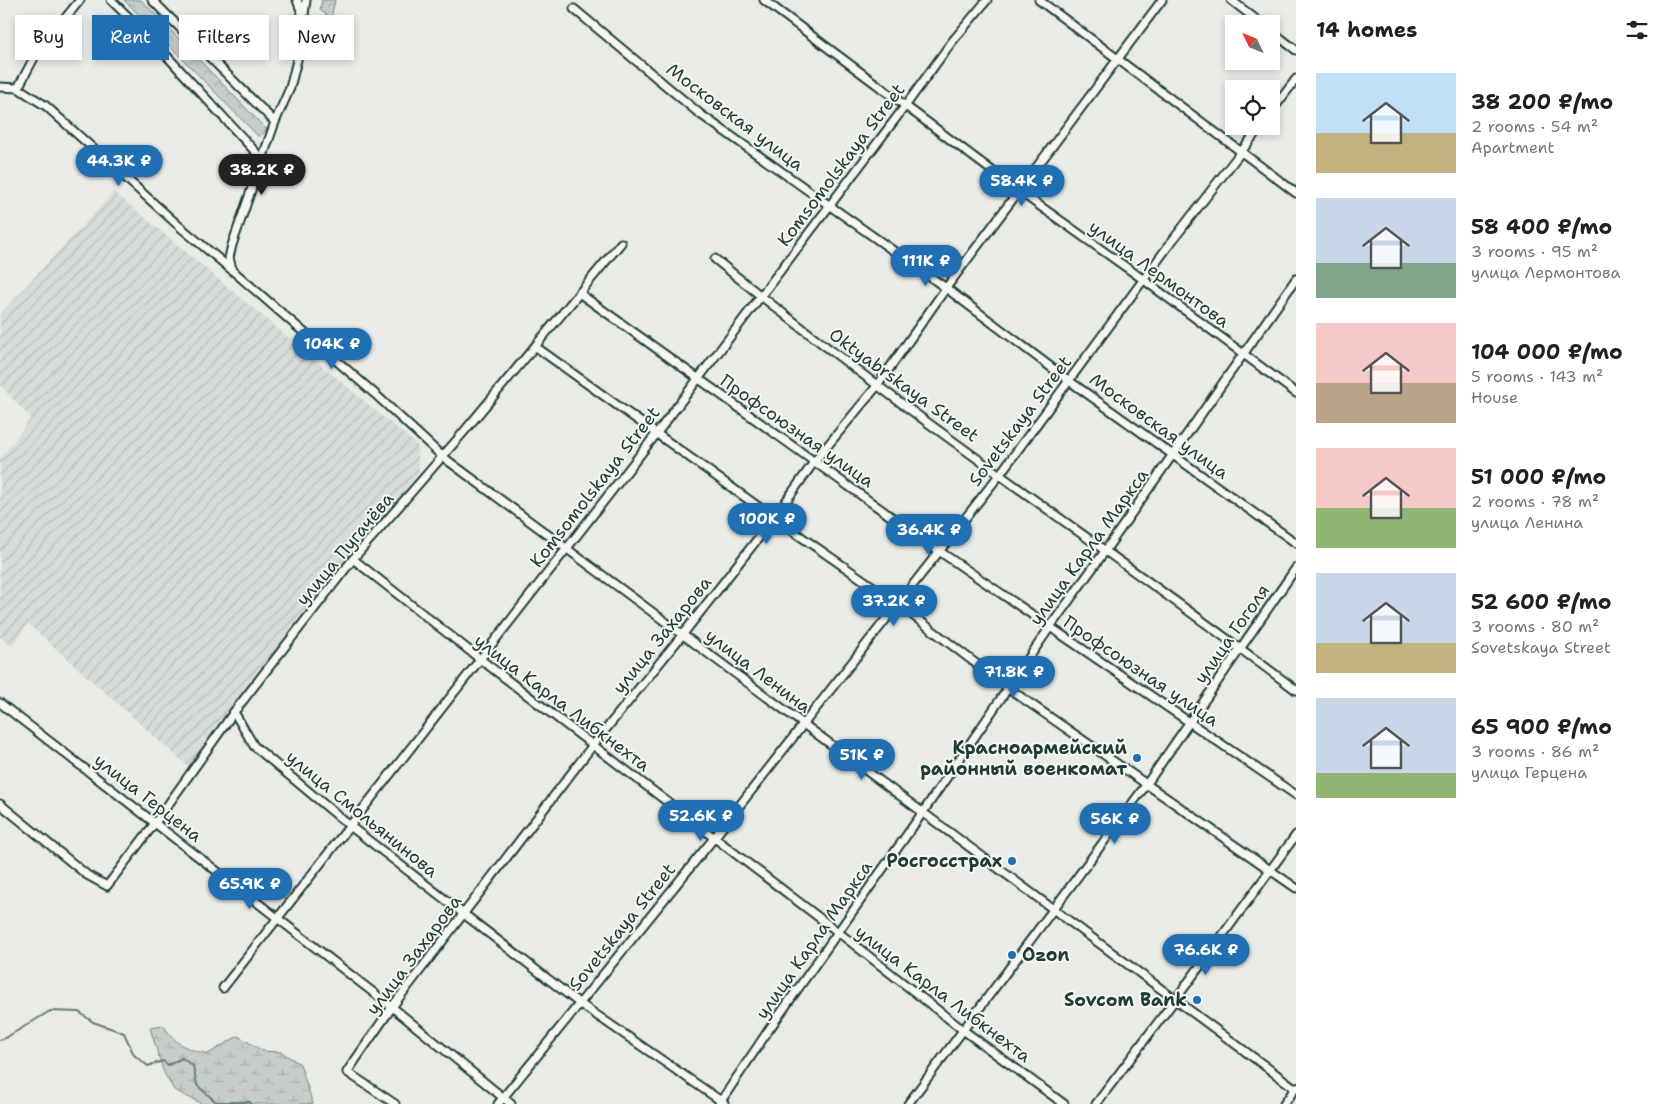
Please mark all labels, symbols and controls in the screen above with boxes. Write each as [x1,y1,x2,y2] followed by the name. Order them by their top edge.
[15,15,82,60] chip: Buy
[92,15,169,60] chip: Rent
[179,15,269,60] chip: Filters
[279,15,354,60] chip: New
[1225,15,1280,70] north arrow
[1225,15,1280,135] map controls
[1316,16,1417,44] text: 14 homes
[1623,16,1651,44] icon: filters
[661,57,809,177] street label: Московская улица
[772,79,910,251] street label: Komsomolskaya Street
[1225,80,1280,135] button: locate
[1471,88,1613,116] text: 38 200 ₽/mo
[1356,93,1416,153] icon: home
[1471,116,1598,137] text: 2 rooms · 54 m²
[1471,137,1554,158] text: Apartment
[73,144,165,187] pin: 44.3K ₽
[87,150,151,171] text: 44.3K ₽
[216,154,308,196] pin: 38.2K ₽
[229,159,295,180] text: 38.2K ₽
[976,164,1068,207] pin: 58.4K ₽
[990,170,1054,191] text: 58.4K ₽
[1471,213,1612,241] text: 58 400 ₽/mo
[1084,215,1234,333] street label: улица Лермонтова
[1356,218,1416,278] icon: home
[1471,241,1598,262] text: 3 rooms · 95 m²
[885,244,967,287] pin: 111K ₽
[902,250,950,271] text: 111K ₽
[1471,262,1620,283] text: улица Лермонтова
[824,322,984,448] street label: Oktyabrskaya Street
[291,328,373,370] pin: 104K ₽
[304,333,360,354] text: 104K ₽
[1471,338,1623,366] text: 104 000 ₽/mo
[1356,343,1416,403] icon: home
[963,351,1077,491] street label: Sovetskaya Street
[1471,366,1603,387] text: 5 rooms · 143 m²
[1085,367,1233,485] street label: Московская улица
[715,369,879,493] street label: Профсоюзная улица
[1471,387,1518,408] text: House
[525,401,666,572] street label: Komsomolskaya Street
[1471,463,1606,491] text: 51 000 ₽/mo
[1024,464,1154,630] street label: улица Карла Маркса
[1356,468,1416,528] icon: home
[291,487,399,611] street label: улица Пугачёва
[1471,491,1599,512] text: 2 rooms · 78 m²
[726,502,808,545] pin: 100K ₽
[739,508,795,529] text: 100K ₽
[1471,512,1583,533] text: улица Ленина
[883,514,975,556] pin: 36.4K ₽
[897,519,961,540] text: 36.4K ₽
[607,571,717,699] street label: улица Захарова
[1189,580,1275,688] street label: улица Гоголя
[848,584,940,627] pin: 37.2K ₽
[1471,588,1611,616] text: 52 600 ₽/mo
[862,590,926,611] text: 37.2K ₽
[1356,593,1416,653] icon: home
[1059,610,1223,732] street label: Профсоюзная улица
[1471,616,1599,637] text: 3 rooms · 80 m²
[700,623,816,719] street label: улица Ленина
[469,629,655,777] street label: улица Карла Либкнехта
[1471,637,1611,658] text: Sovetskaya Street
[968,656,1060,698] pin: 71.8K ₽
[984,661,1044,682] text: 71.8K ₽
[1471,713,1612,741] text: 65 900 ₽/mo
[1356,718,1416,778] icon: home
[920,736,1128,781] place label: Красноармейский районный военкомат
[827,738,897,781] pin: 51K ₽
[1471,741,1599,762] text: 3 rooms · 86 m²
[840,744,884,765] text: 51K ₽
[281,745,443,883] street label: улица Смольянинова
[89,748,207,848] street label: улица Герцена
[1131,752,1143,764] marker: Красноармейский районный военкомат
[1471,762,1587,783] text: улица Герцена
[655,800,747,842] pin: 52.6K ₽
[1080,802,1150,845] pin: 56K ₽
[669,805,733,826] text: 52.6K ₽
[1091,808,1139,829] text: 56K ₽
[886,849,1002,873] place label: Росгосстрах
[1006,855,1018,867] marker: Росгосстрах
[750,856,878,1024] street label: улица Карла Маркса
[563,858,681,996] street label: Sovetskaya Street
[204,868,296,910] pin: 65.9K ₽
[219,873,281,894] text: 65.9K ₽
[361,890,467,1020] street label: улица Захарова
[850,920,1036,1068] street label: улица Карла Либкнехта
[1160,934,1252,976] pin: 76.6K ₽
[1174,939,1239,960] text: 76.6K ₽
[1022,943,1069,967] place label: Ozon
[1006,949,1018,961] marker: Ozon
[1064,988,1187,1012] place label: Sovcom Bank
[1191,994,1203,1006] marker: Sovcom Bank

